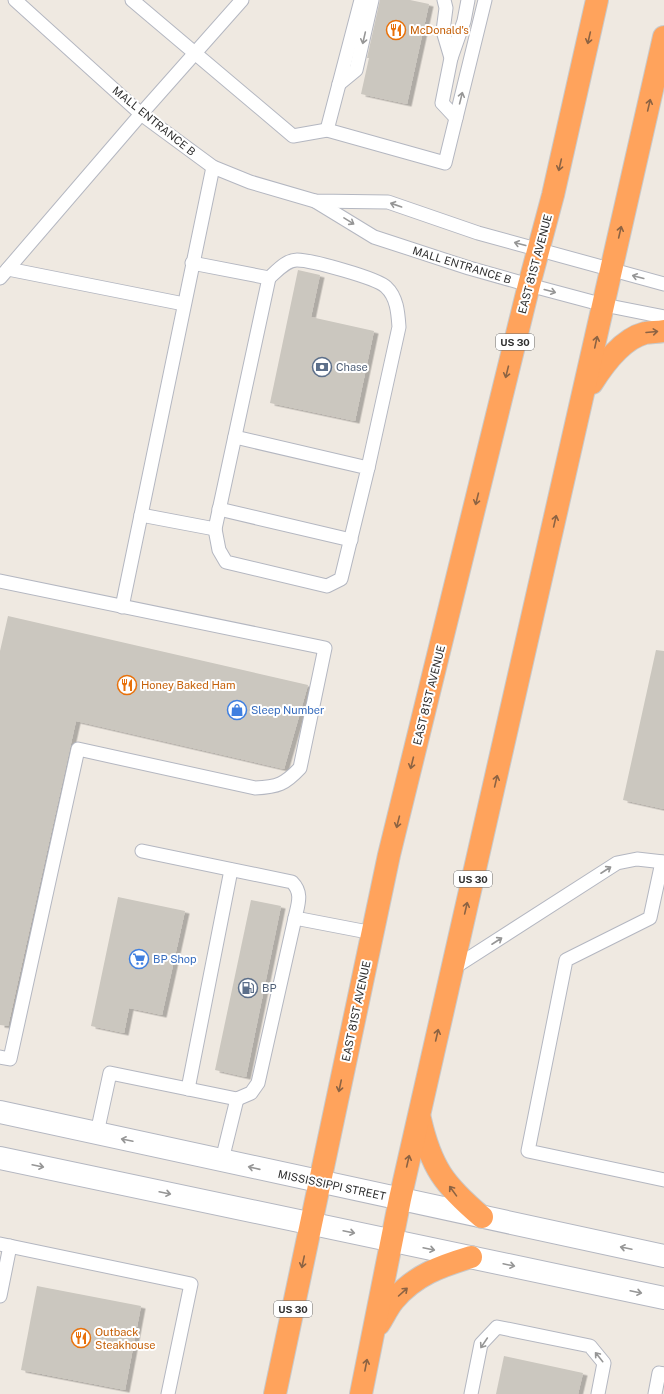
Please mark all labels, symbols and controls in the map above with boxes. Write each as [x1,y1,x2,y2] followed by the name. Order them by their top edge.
[385,19,407,41] restaurant icon: McDonald's
[410,24,469,36] place label: McDonald's
[359,31,367,44] one-way arrow
[584,31,592,44] one-way arrow
[110,84,198,158] street label: MALL ENTRANCE B
[458,92,465,105] one-way arrow
[645,99,653,112] one-way arrow
[555,158,563,171] one-way arrow
[390,201,403,208] one-way arrow
[516,213,554,315] street label: EAST 81ST AVENUE
[343,218,355,226] one-way arrow
[616,226,624,239] one-way arrow
[514,240,527,248] one-way arrow
[411,244,513,286] street label: MALL ENTRANCE B
[631,273,644,281] one-way arrow
[543,288,556,295] one-way arrow
[645,329,658,336] one-way arrow
[496,334,534,350] road number: US 30
[592,336,600,349] one-way arrow
[311,356,333,378] bank icon: Chase
[336,361,368,373] place label: Chase
[503,365,511,378] one-way arrow
[472,492,480,505] one-way arrow
[552,515,559,528] one-way arrow
[411,644,447,746] street label: EAST 81ST AVENUE
[116,674,138,696] restaurant icon: Honey Baked Ham
[141,679,235,691] place label: Honey Baked Ham
[226,699,248,721] shop icon: Sleep Number
[251,704,324,716] place label: Sleep Number
[408,757,415,770] one-way arrow
[492,775,500,788] one-way arrow
[393,815,401,828] one-way arrow
[600,866,612,874] one-way arrow
[454,871,492,887] road number: US 30
[463,902,471,915] one-way arrow
[491,937,502,945] one-way arrow
[128,948,150,970] supermarket icon: BP Shop
[153,953,197,965] place label: BP Shop
[339,959,373,1062] street label: EAST 81ST AVENUE
[237,977,259,999] fuel station icon: BP
[262,982,276,994] place label: BP
[434,1028,442,1041] one-way arrow
[336,1079,344,1092] one-way arrow
[121,1135,134,1143] one-way arrow
[405,1155,413,1168] one-way arrow
[31,1163,44,1171] one-way arrow
[248,1163,261,1171] one-way arrow
[277,1168,388,1202] street label: MISSISSIPPI STREET
[449,1185,457,1196] one-way arrow
[158,1190,171,1198] one-way arrow
[342,1228,355,1236] one-way arrow
[620,1243,633,1251] one-way arrow
[422,1245,435,1253] one-way arrow
[299,1255,307,1268] one-way arrow
[502,1262,515,1270] one-way arrow
[397,1288,408,1297] one-way arrow
[629,1289,642,1297] one-way arrow
[274,1301,312,1317] road number: US 30
[95,1326,155,1351] place label: Outback Steakhouse
[70,1327,92,1349] restaurant icon: Outback Steakhouse
[480,1337,488,1348] one-way arrow
[595,1352,603,1363] one-way arrow
[363,1358,371,1371] one-way arrow

